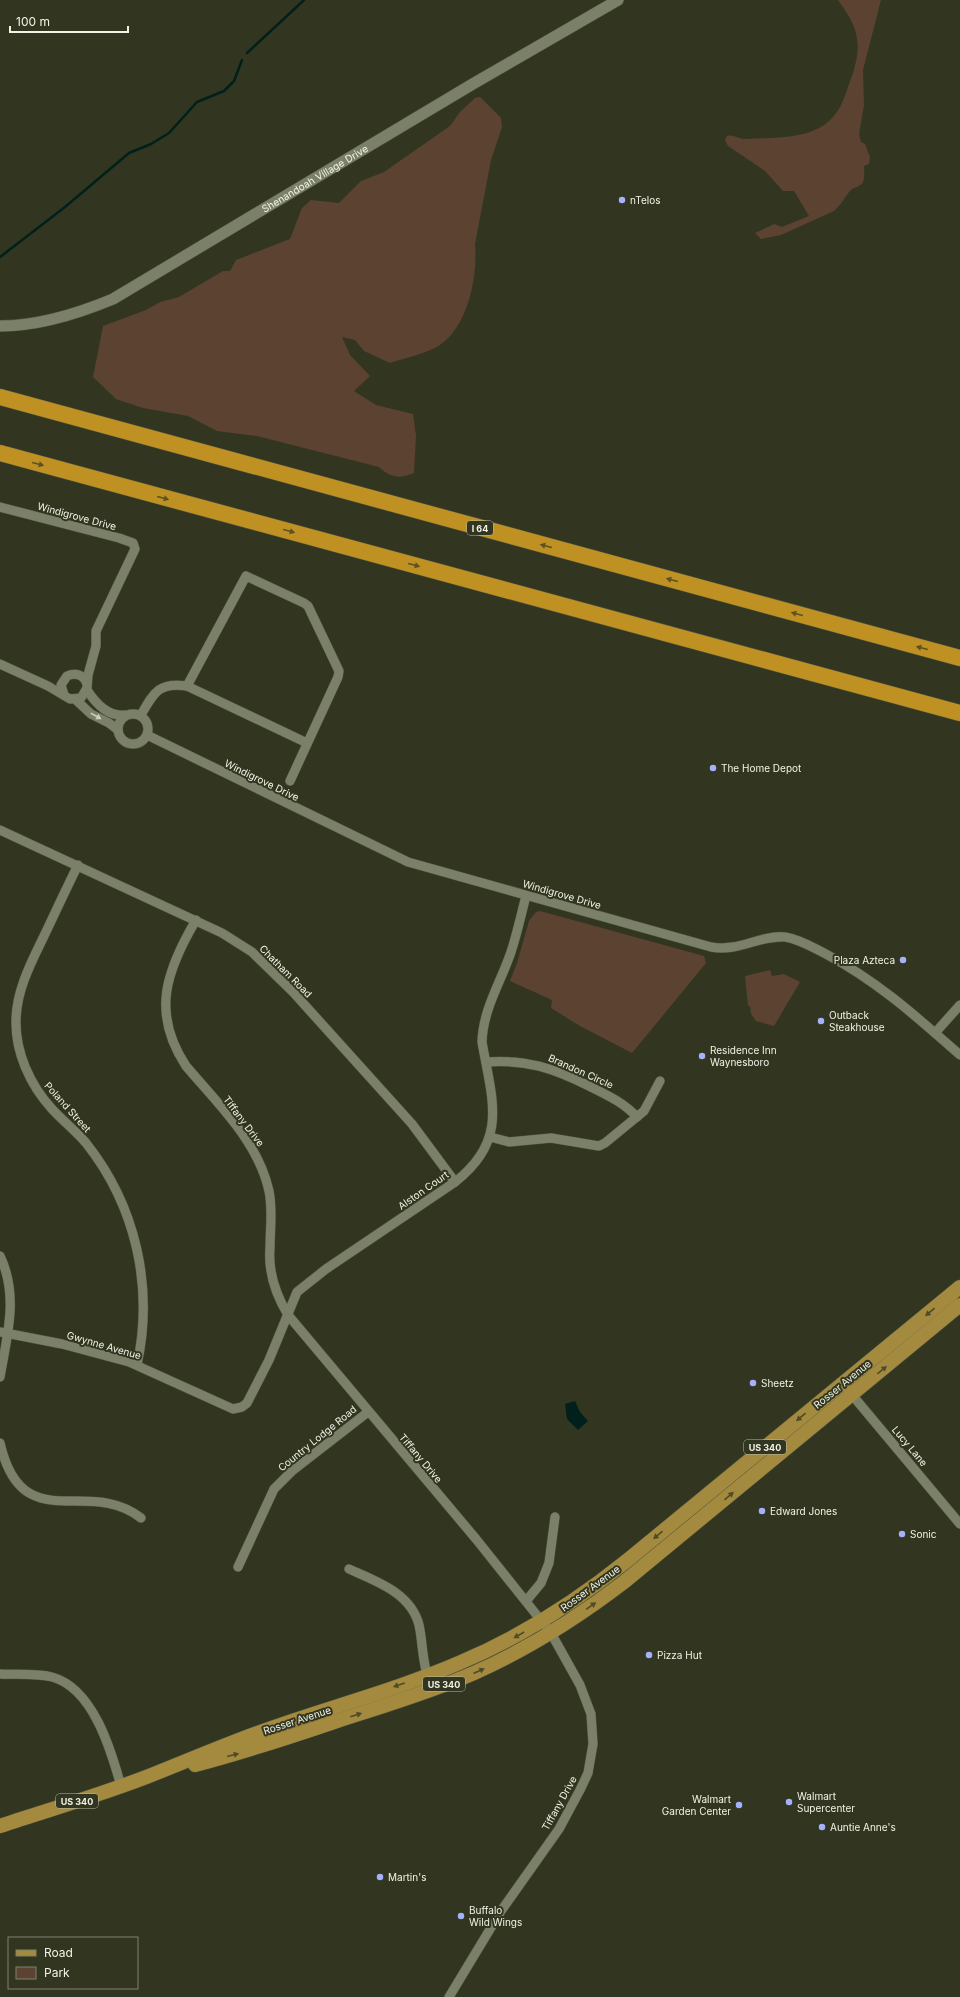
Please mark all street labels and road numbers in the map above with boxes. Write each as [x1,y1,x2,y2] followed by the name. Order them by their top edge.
[259,142,370,215] street label: Shenandoah Village Drive
[36,500,118,532] street label: Windigrove Drive
[467,521,493,535] road number: I 64
[223,757,301,803] street label: Windigrove Drive
[521,877,603,911] street label: Windigrove Drive
[257,942,315,1000] street label: Chatham Road
[547,1051,616,1091] street label: Brandon Circle
[42,1079,94,1135] street label: Poland Street
[221,1093,267,1149] street label: Tiffany Drive
[395,1168,451,1212] street label: Alston Court
[65,1329,143,1361] street label: Gwynne Avenue
[811,1357,873,1411] street label: Rosser Avenue
[275,1403,359,1473] street label: Country Lodge Road
[890,1424,930,1469] street label: Lucy Lane
[397,1431,445,1485] street label: Tiffany Drive
[744,1440,786,1454] road number: US 340
[558,1562,622,1614] street label: Rosser Avenue
[423,1677,465,1691] road number: US 340
[262,1703,332,1737] street label: Rosser Avenue
[539,1774,579,1832] street label: Tiffany Drive
[56,1794,98,1808] road number: US 340

